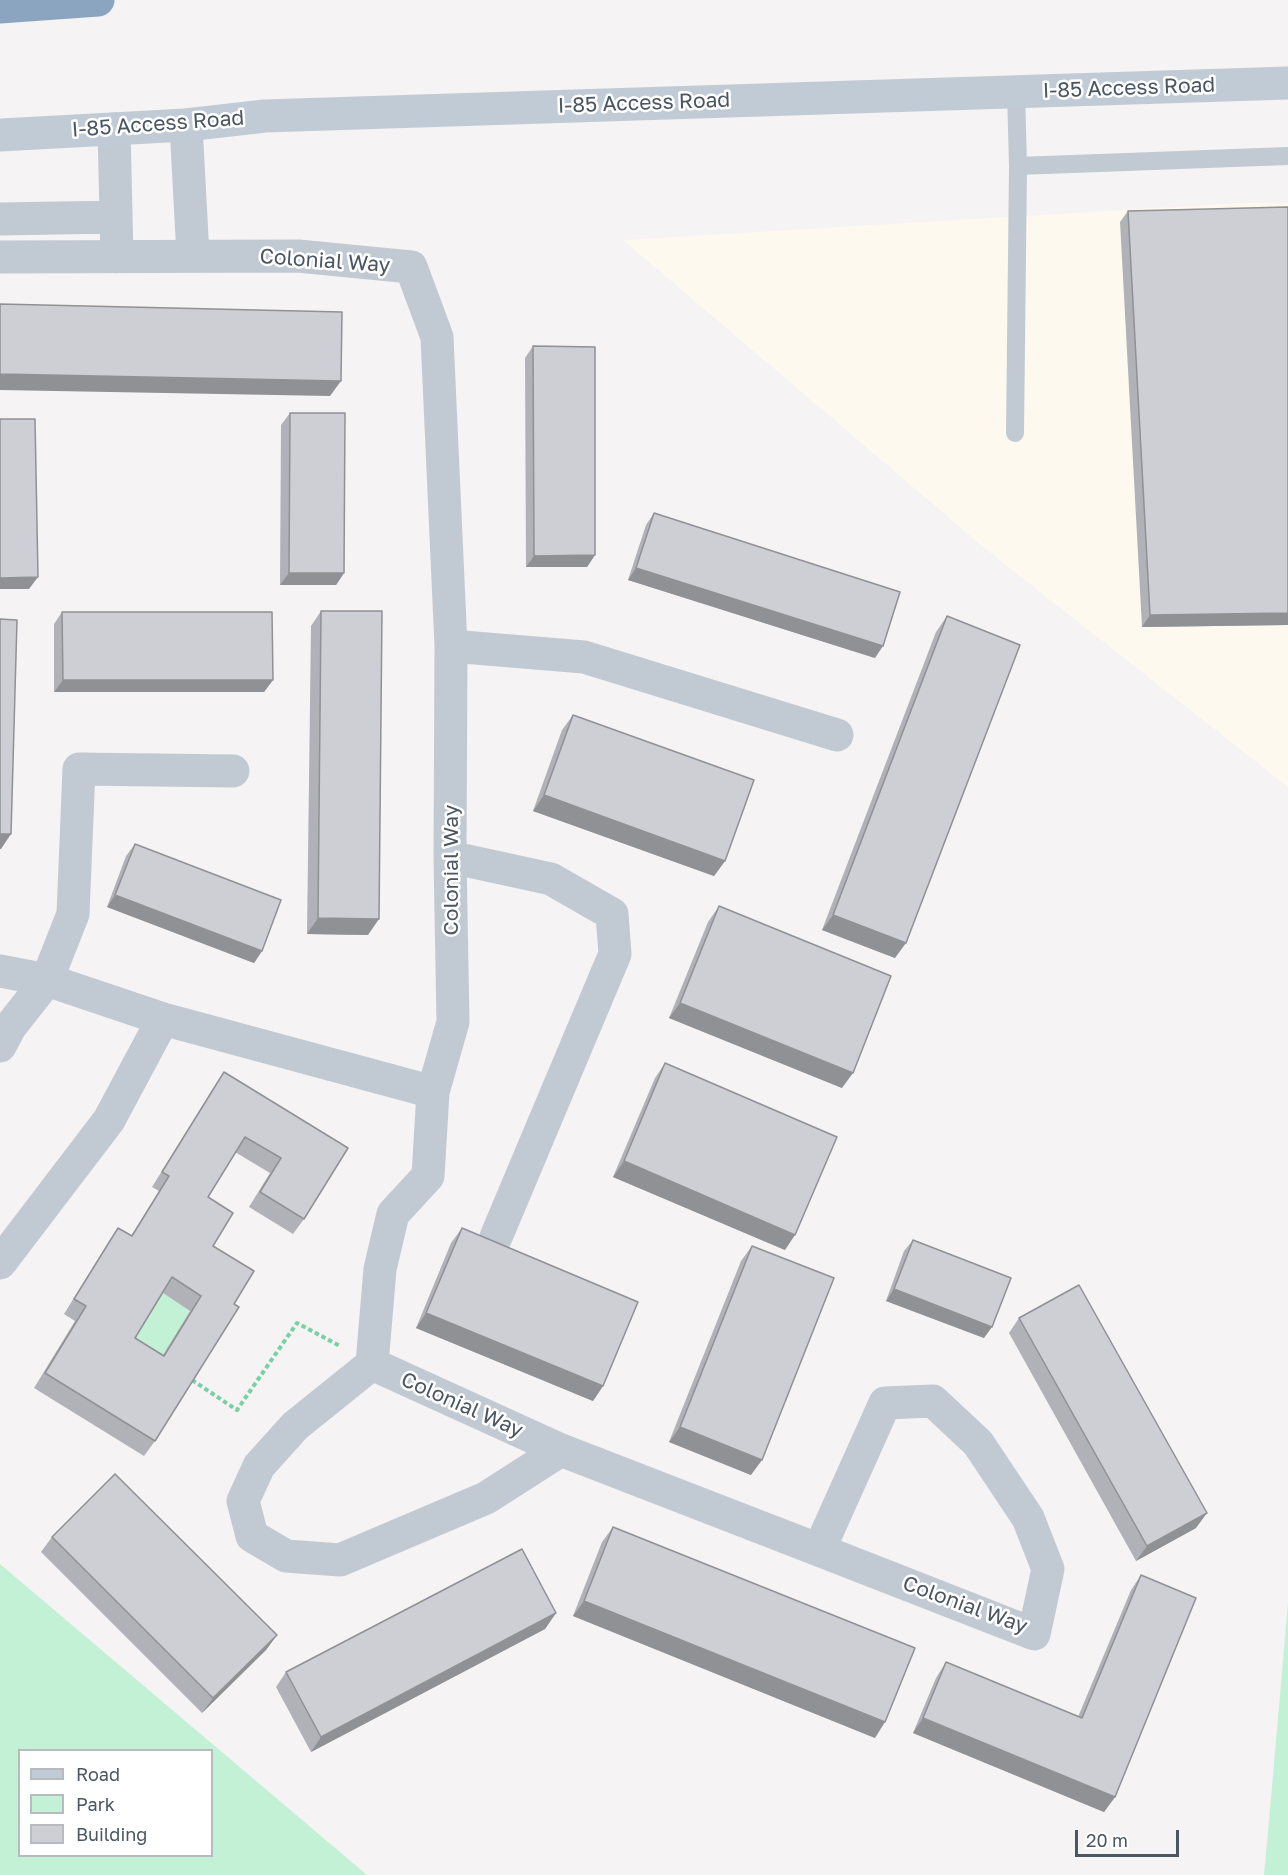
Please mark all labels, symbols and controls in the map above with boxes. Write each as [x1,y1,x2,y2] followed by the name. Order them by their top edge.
[1042,72,1216,104] street label: I-85 Access Road
[557,87,731,119] street label: I-85 Access Road
[71,105,245,143] street label: I-85 Access Road
[259,244,391,278] street label: Colonial Way
[438,805,464,935] street label: Colonial Way
[397,1367,527,1443] street label: Colonial Way
[899,1571,1031,1639] street label: Colonial Way
[18,1749,213,1857] legend
[76,1763,120,1785] text: Road
[76,1793,115,1815] text: Park
[1078,1818,1182,1856] scale bar
[76,1823,147,1845] text: Building
[1086,1829,1128,1851] text: 20 m

